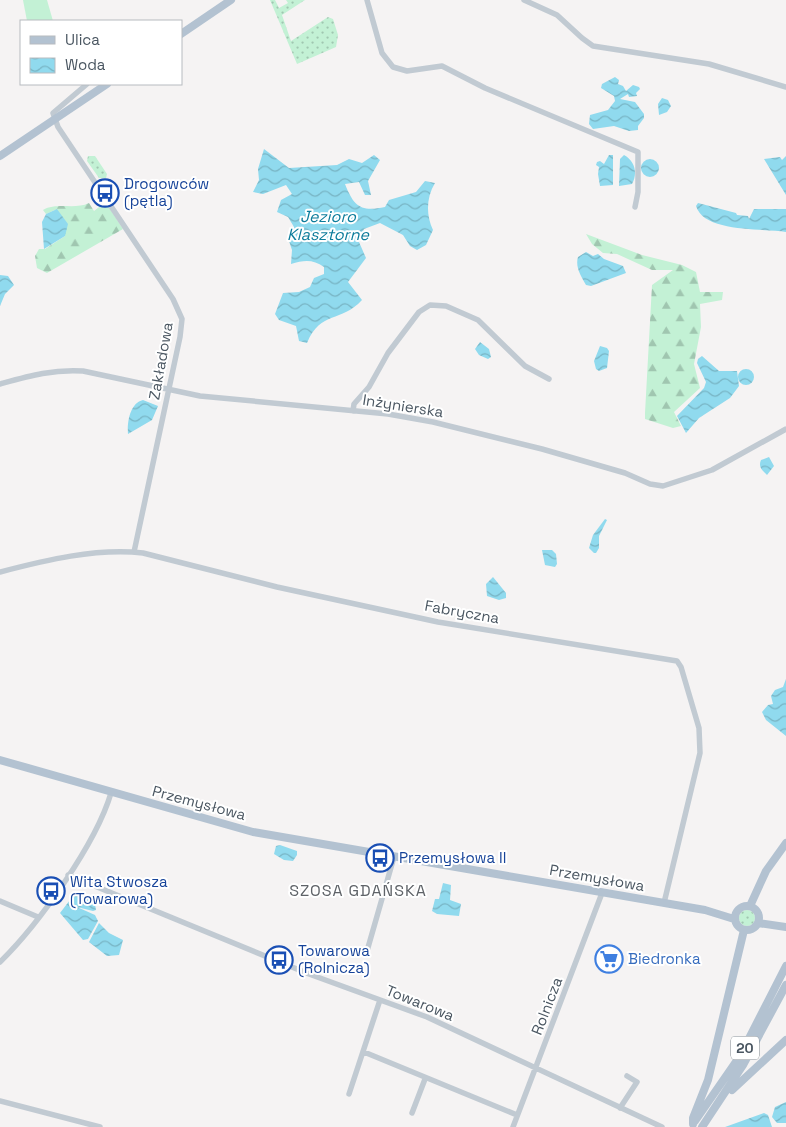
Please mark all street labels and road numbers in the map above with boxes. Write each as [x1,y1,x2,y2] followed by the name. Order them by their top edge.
[144,320,177,401] street label: Zakładowa
[361,390,445,421] street label: Inżynierska
[423,596,501,627] street label: Fabryczna
[150,781,248,824] street label: Przemysłowa
[548,860,646,895] street label: Przemysłowa
[527,974,566,1037] street label: Rolnicza
[383,980,457,1025] street label: Towarowa
[731,1036,759,1060] road number: 20

